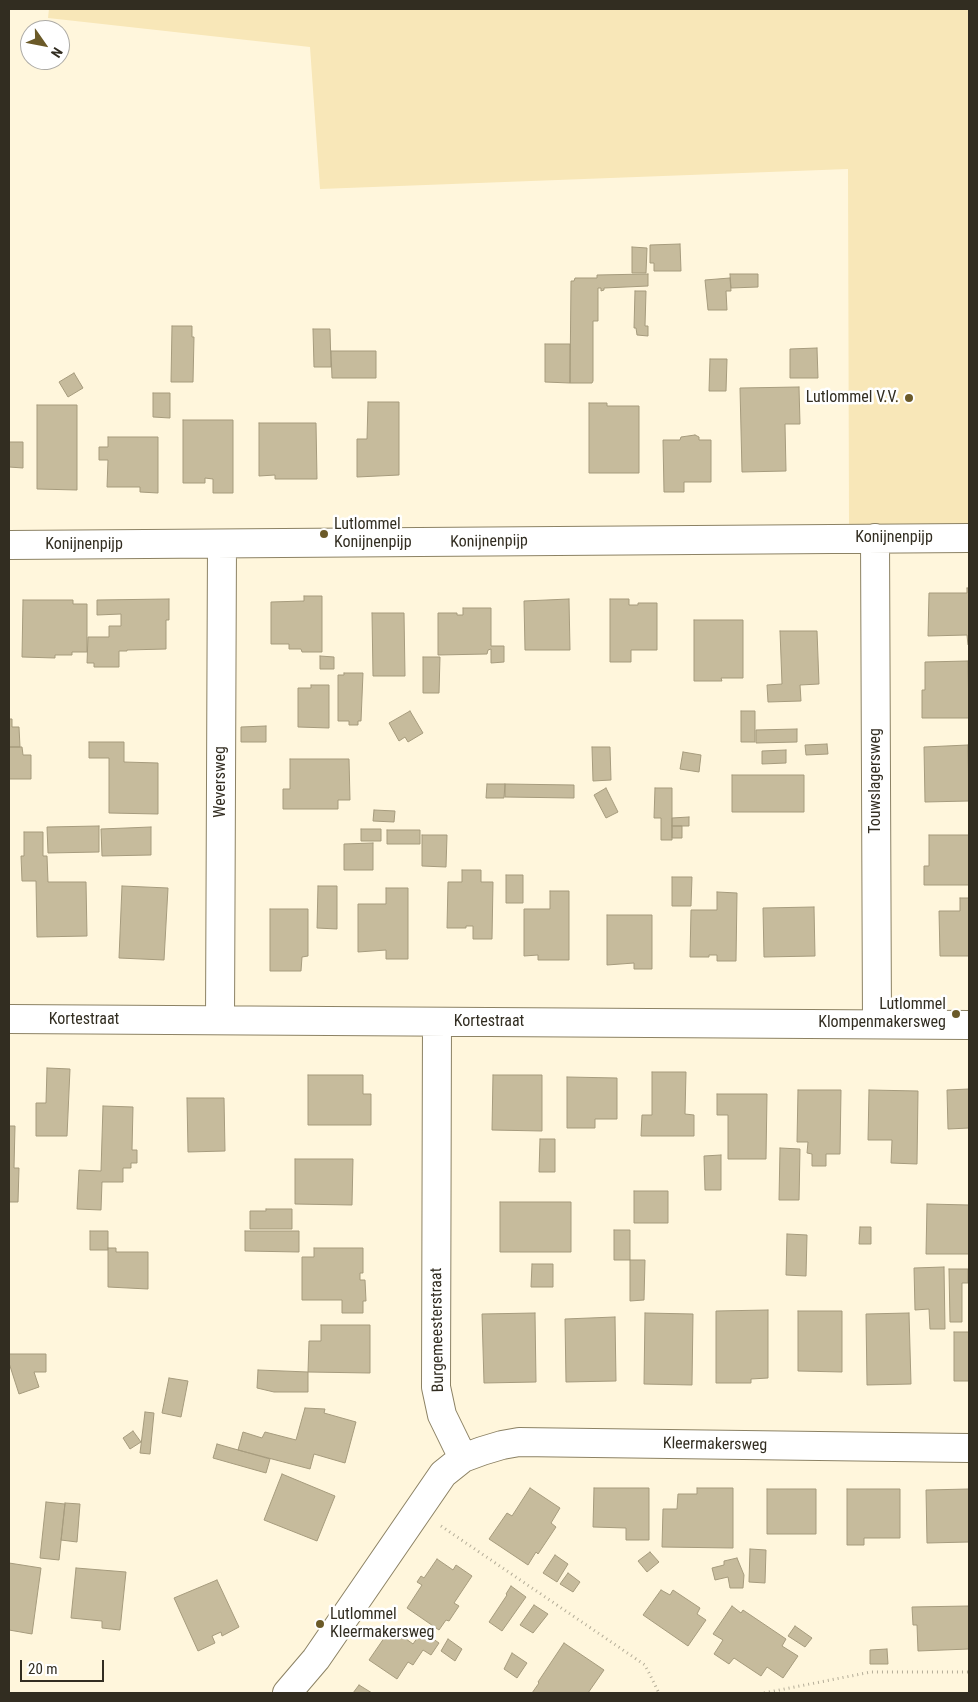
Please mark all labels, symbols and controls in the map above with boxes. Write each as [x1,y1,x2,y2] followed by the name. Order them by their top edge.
[20,20,70,70] north arrow
[48,45,66,61] text: N
[806,388,899,408] place label: Lutlommel V.V.
[903,392,915,404] marker: Lutlommel V.V.
[334,515,412,553] place label: Lutlommel Konijnenpijp
[318,528,330,540] marker: Lutlommel Konijnenpijp
[855,528,933,548] street label: Konijnenpijp
[450,532,528,552] street label: Konijnenpijp
[45,535,123,555] street label: Konijnenpijp
[866,728,886,834] street label: Touwslagersweg
[211,746,231,818] street label: Weversweg
[818,995,946,1033] place label: Lutlommel Klompenmakersweg
[950,1008,962,1020] marker: Lutlommel Klompenmakersweg
[49,1010,119,1030] street label: Kortestraat
[454,1012,524,1032] street label: Kortestraat
[427,1267,449,1393] street label: Burgemeesterstraat
[663,1434,767,1456] street label: Kleermakersweg
[330,1605,434,1643] place label: Lutlommel Kleermakersweg
[314,1618,326,1630] marker: Lutlommel Kleermakersweg
[22,1650,106,1682] scale bar
[28,1660,58,1678] text: 20 m

